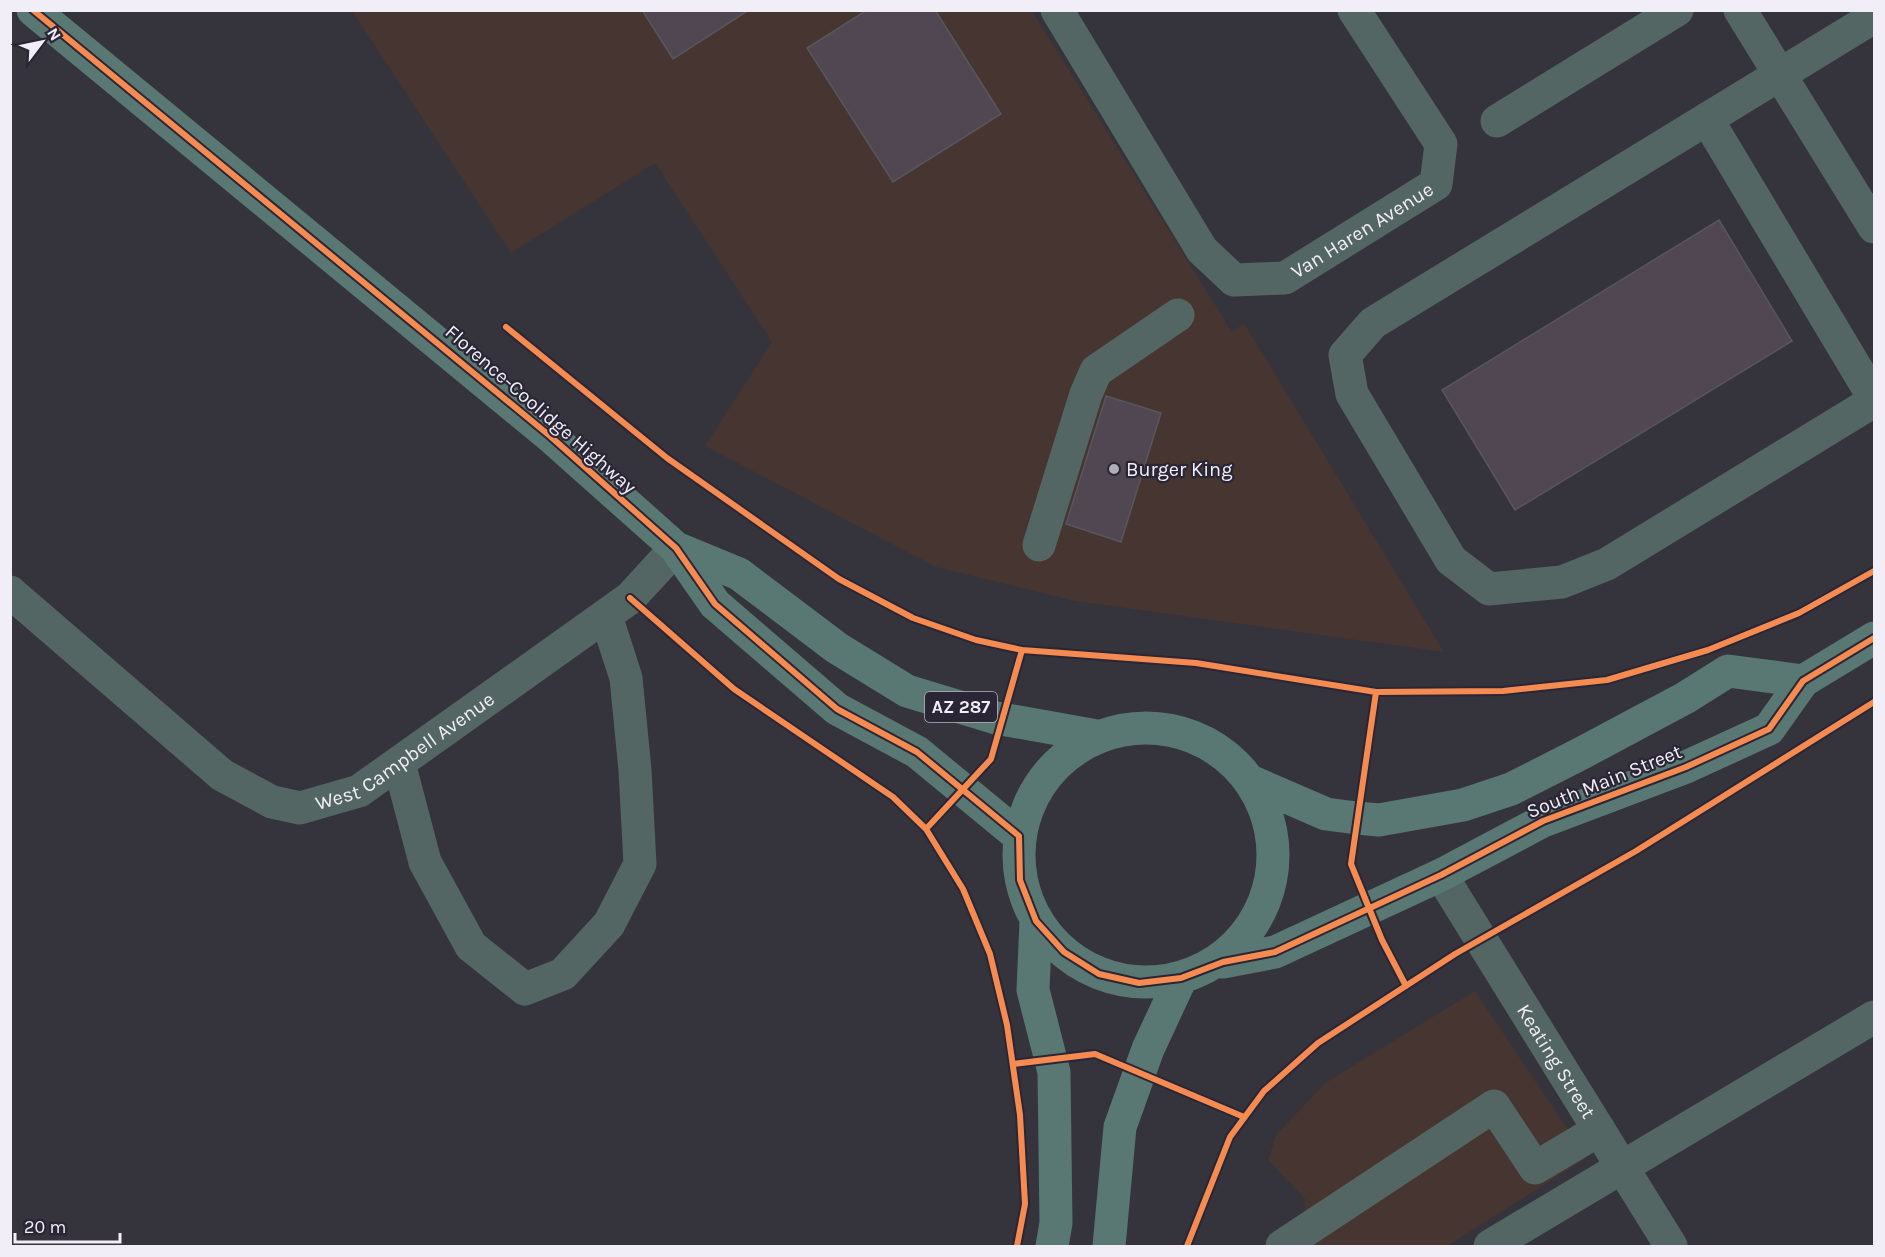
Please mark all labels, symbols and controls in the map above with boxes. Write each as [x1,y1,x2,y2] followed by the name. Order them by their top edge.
[12,12,72,72] north arrow
[43,24,65,44] text: N
[1287,178,1438,283] street label: Van Haren Avenue
[440,320,641,499] street label: Florence-Coolidge Highway
[1126,458,1232,481] place label: Burger King
[1107,462,1121,476] marker: Burger King
[313,687,499,815] street label: West Campbell Avenue
[925,692,997,722] road number: AZ 287
[1523,740,1685,823] street label: South Main Street
[1512,1000,1600,1123] street label: Keating Street
[15,1206,120,1244] scale bar
[24,1216,66,1238] text: 20 m

